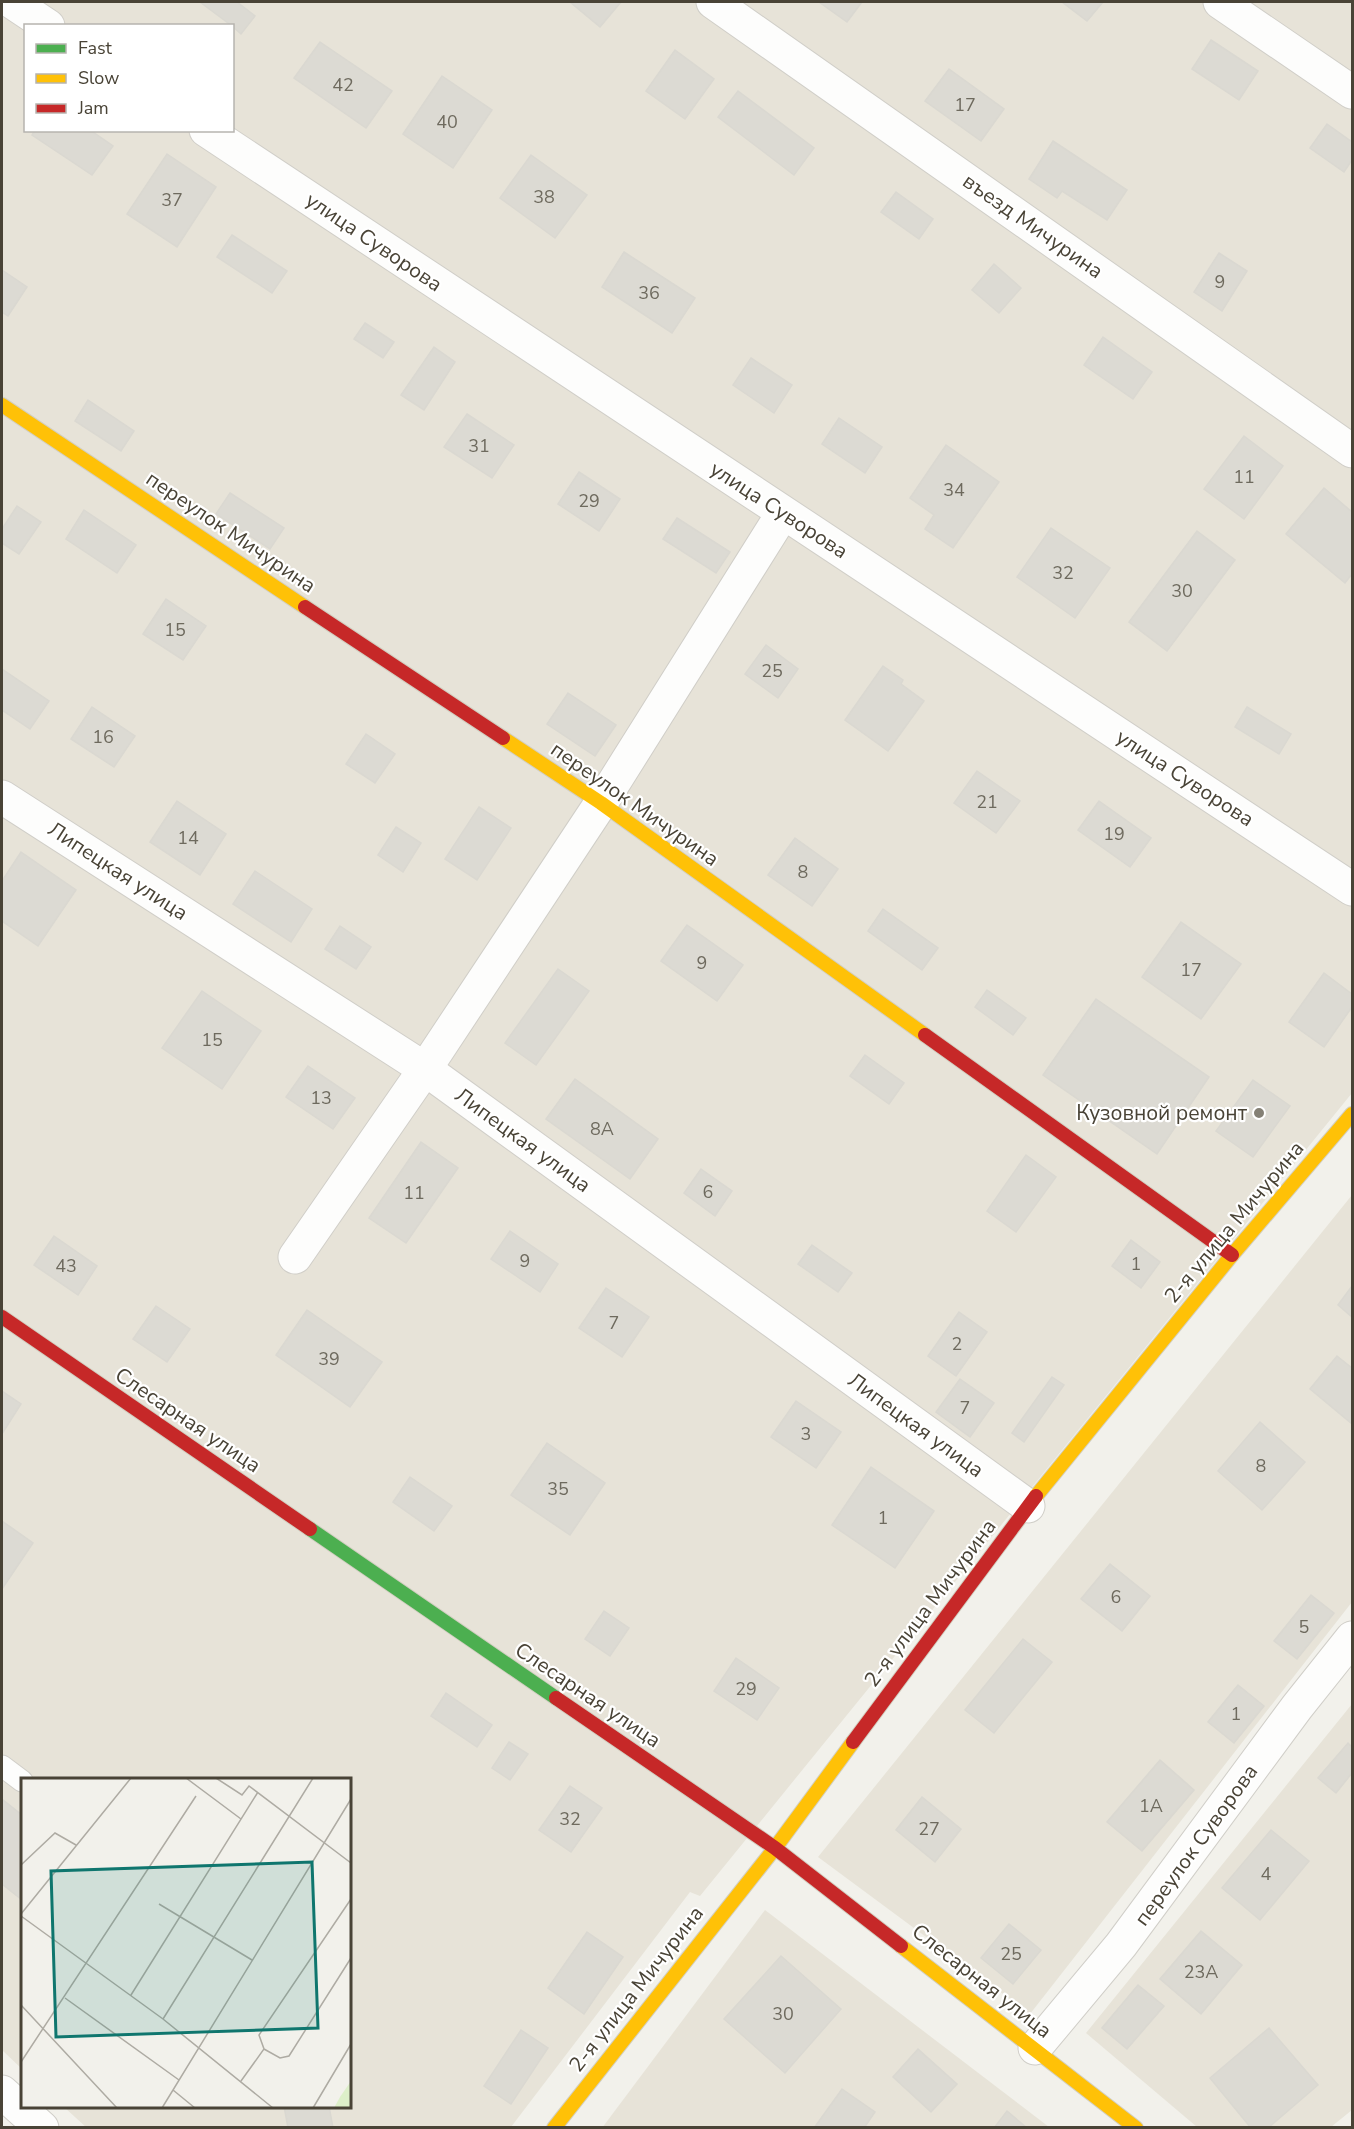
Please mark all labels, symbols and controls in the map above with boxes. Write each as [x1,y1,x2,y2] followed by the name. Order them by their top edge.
[24,24,234,132] legend
[78,36,113,60] text: Fast
[78,66,119,90] text: Slow
[332,73,354,97] house number: 42
[954,93,976,117] house number: 17
[77,96,109,120] text: Jam
[436,110,458,134] house number: 40
[957,167,1109,285] street label: въезд Мичурина
[533,185,555,209] house number: 38
[300,186,448,298] street label: улица Суворова
[161,188,183,212] house number: 37
[1215,270,1225,294] house number: 9
[638,281,660,305] house number: 36
[468,434,490,458] house number: 31
[705,455,853,565] street label: улица Суворова
[141,465,321,599] street label: переулок Мичурина
[1233,465,1255,489] house number: 11
[943,478,965,502] house number: 34
[578,489,600,513] house number: 29
[1052,561,1074,585] house number: 32
[1171,579,1193,603] house number: 30
[164,618,186,642] house number: 15
[761,659,783,683] house number: 25
[1111,723,1259,833] street label: улица Суворова
[92,725,114,749] house number: 16
[545,735,725,873] street label: переулок Мичурина
[976,790,998,814] house number: 21
[43,815,193,927] street label: Липецкая улица
[1103,822,1125,846] house number: 19
[177,826,199,850] house number: 14
[798,860,808,884] house number: 8
[697,951,707,975] house number: 9
[1180,958,1202,982] house number: 17
[201,1028,223,1052] house number: 15
[449,1081,597,1199] street label: Липецкая улица
[310,1086,332,1110] house number: 13
[1076,1099,1248,1127] place label: Кузовной ремонт
[1252,1106,1266,1120] marker: Кузовной ремонт
[590,1117,614,1141] house number: 8А
[1158,1135,1310,1309] street label: 2-я улица Мичурина
[703,1180,713,1204] house number: 6
[403,1181,425,1205] house number: 11
[520,1249,530,1273] house number: 9
[1131,1252,1141,1276] house number: 1
[55,1254,77,1278] house number: 43
[609,1311,619,1335] house number: 7
[952,1332,962,1356] house number: 2
[318,1347,340,1371] house number: 39
[110,1361,266,1479] street label: Слесарная улица
[842,1366,990,1484] street label: Липецкая улица
[960,1396,970,1420] house number: 7
[801,1422,811,1446] house number: 3
[1256,1454,1266,1478] house number: 8
[547,1477,569,1501] house number: 35
[878,1506,888,1530] house number: 1
[858,1513,1002,1693] street label: 2-я улица Мичурина
[1111,1585,1121,1609] house number: 6
[1299,1615,1309,1639] house number: 5
[510,1636,666,1754] street label: Слесарная улица
[735,1677,757,1701] house number: 29
[1231,1702,1241,1726] house number: 1
[1128,1759,1264,1931] street label: переулок Суворова
[21,1778,351,2108] inset map
[1139,1794,1163,1818] house number: 1А
[559,1807,581,1831] house number: 32
[918,1817,940,1841] house number: 27
[1261,1862,1272,1886] house number: 4
[562,1900,710,2078] street label: 2-я улица Мичурина
[906,1918,1058,2044] street label: Слесарная улица
[1000,1942,1022,1966] house number: 25
[1184,1960,1218,1984] house number: 23А
[772,2002,794,2026] house number: 30

